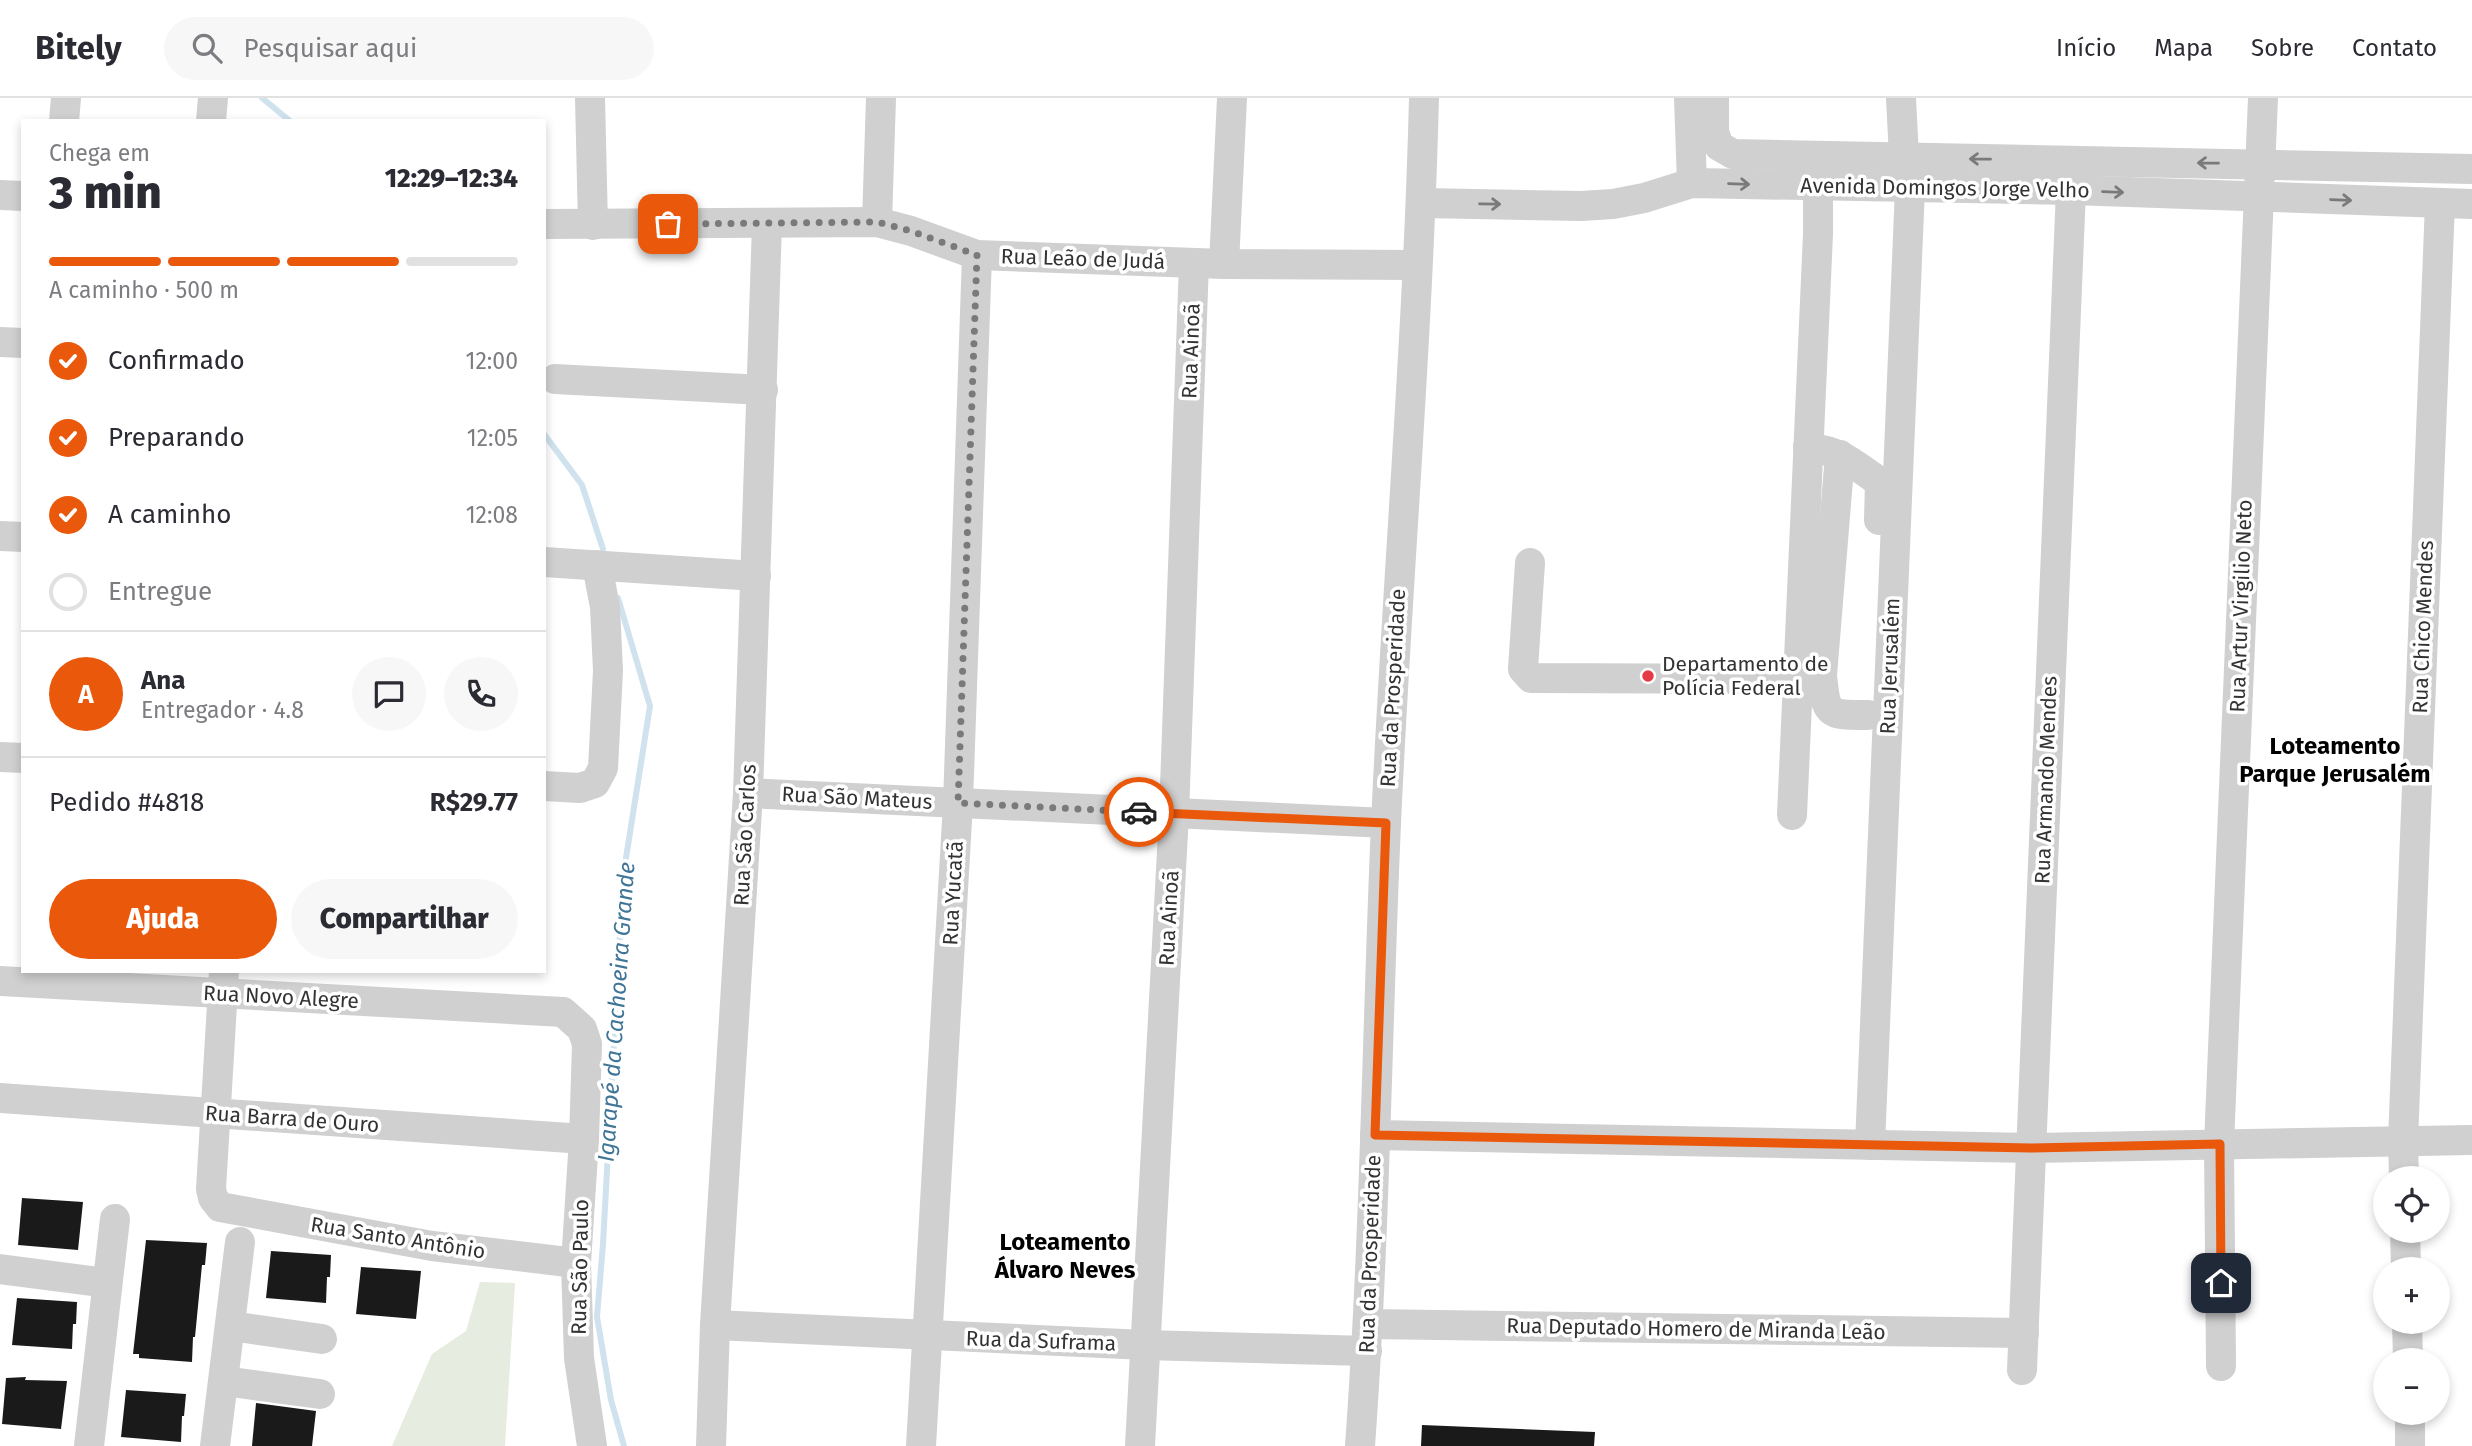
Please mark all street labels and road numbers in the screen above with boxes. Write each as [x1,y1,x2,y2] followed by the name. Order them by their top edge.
[1800,172,2090,204] street label: Avenida Domingos Jorge Velho
[1000,243,1166,275] street label: Rua Leão de Judá
[1176,303,1206,399] street label: Rua Ainoã
[2224,499,2258,713] street label: Rua Artur Virgilio Neto
[2407,540,2439,714] street label: Rua Chico Mendes
[1375,588,1411,788] street label: Rua da Prosperidade
[1875,597,1905,735] street label: Rua Jerusalém
[2029,675,2063,884] street label: Rua Armando Mendes
[728,763,762,906] street label: Rua São Carlos
[781,781,933,815] street label: Rua São Mateus
[937,840,969,946] street label: Rua Yucatã
[1154,870,1184,966] street label: Rua Ainoã
[202,980,360,1014] street label: Rua Novo Alegre
[204,1100,380,1138] street label: Rua Barra de Ouro
[1354,1154,1386,1354] street label: Rua da Prosperidade
[566,1199,594,1335] street label: Rua São Paulo
[309,1211,487,1265] street label: Rua Santo Antônio
[1506,1313,1886,1345] street label: Rua Deputado Homero de Miranda Leão
[965,1325,1117,1357] street label: Rua da Suframa

